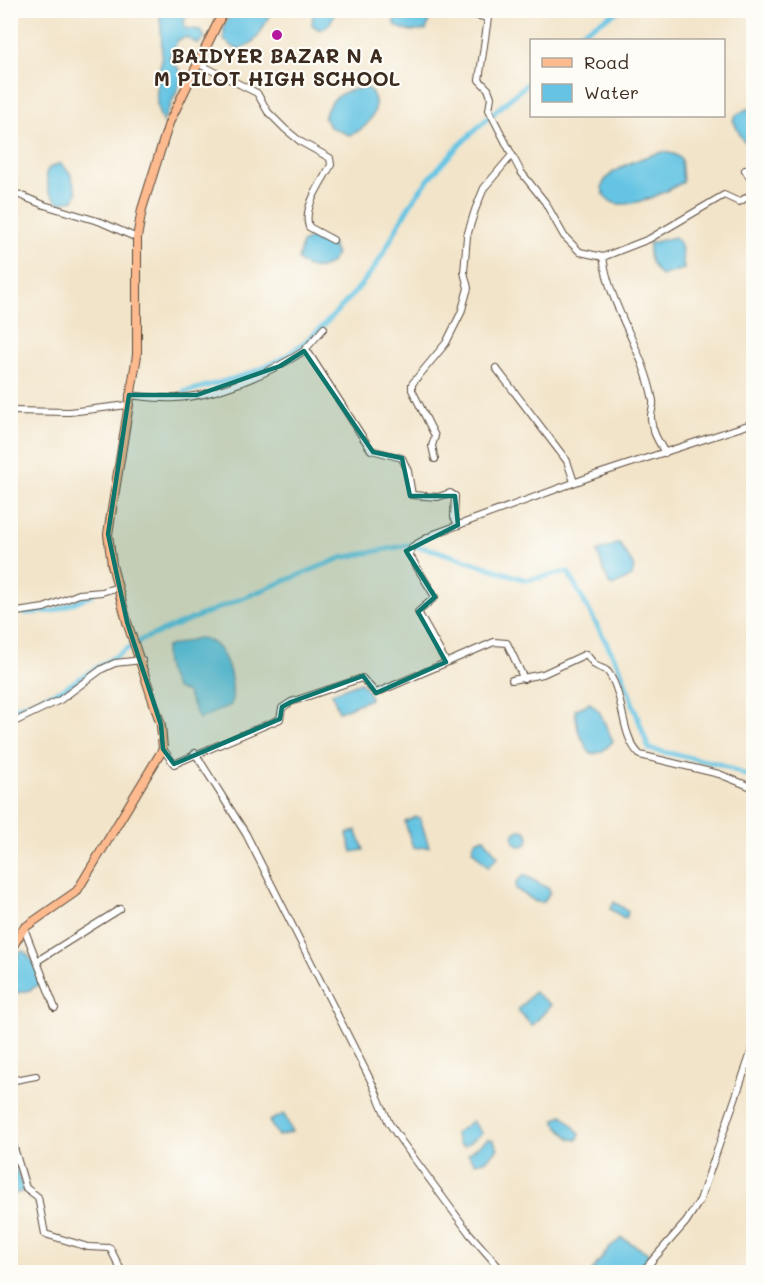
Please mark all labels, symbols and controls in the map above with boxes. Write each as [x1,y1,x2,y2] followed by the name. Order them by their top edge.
[270,28,284,42] marker: BAIDYER BAZAR N A M PILOT HIGH SCHOOL
[530,39,725,117] legend
[154,42,400,91] place label: BAIDYER BAZAR N A M PILOT HIGH SCHOOL
[584,50,629,74] text: Road
[584,80,639,104] text: Water

